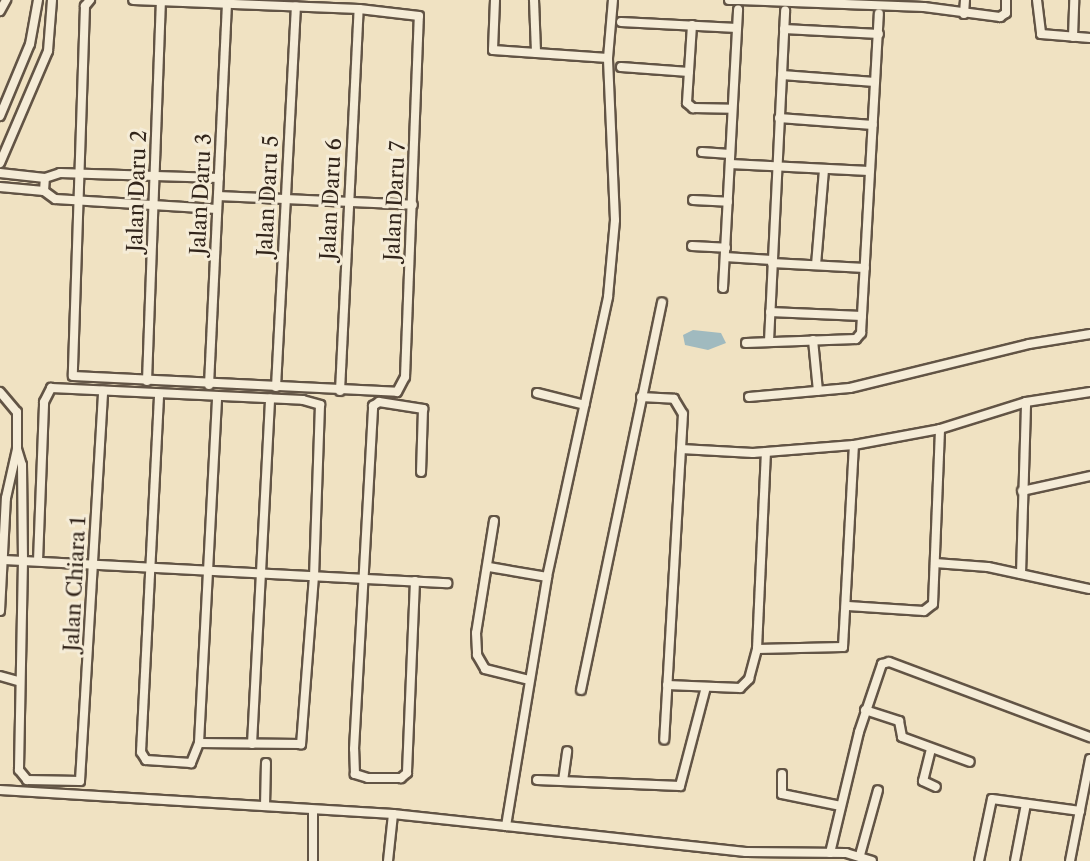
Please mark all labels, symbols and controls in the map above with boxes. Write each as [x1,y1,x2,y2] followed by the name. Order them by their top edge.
[122,130,152,252] street label: Jalan Daru 2
[185,133,217,255] street label: Jalan Daru 3
[252,135,284,257] street label: Jalan Daru 5
[315,137,347,261] street label: Jalan Daru 6
[379,140,411,262] street label: Jalan Daru 7
[59,516,91,652] street label: Jalan Chiara 1

